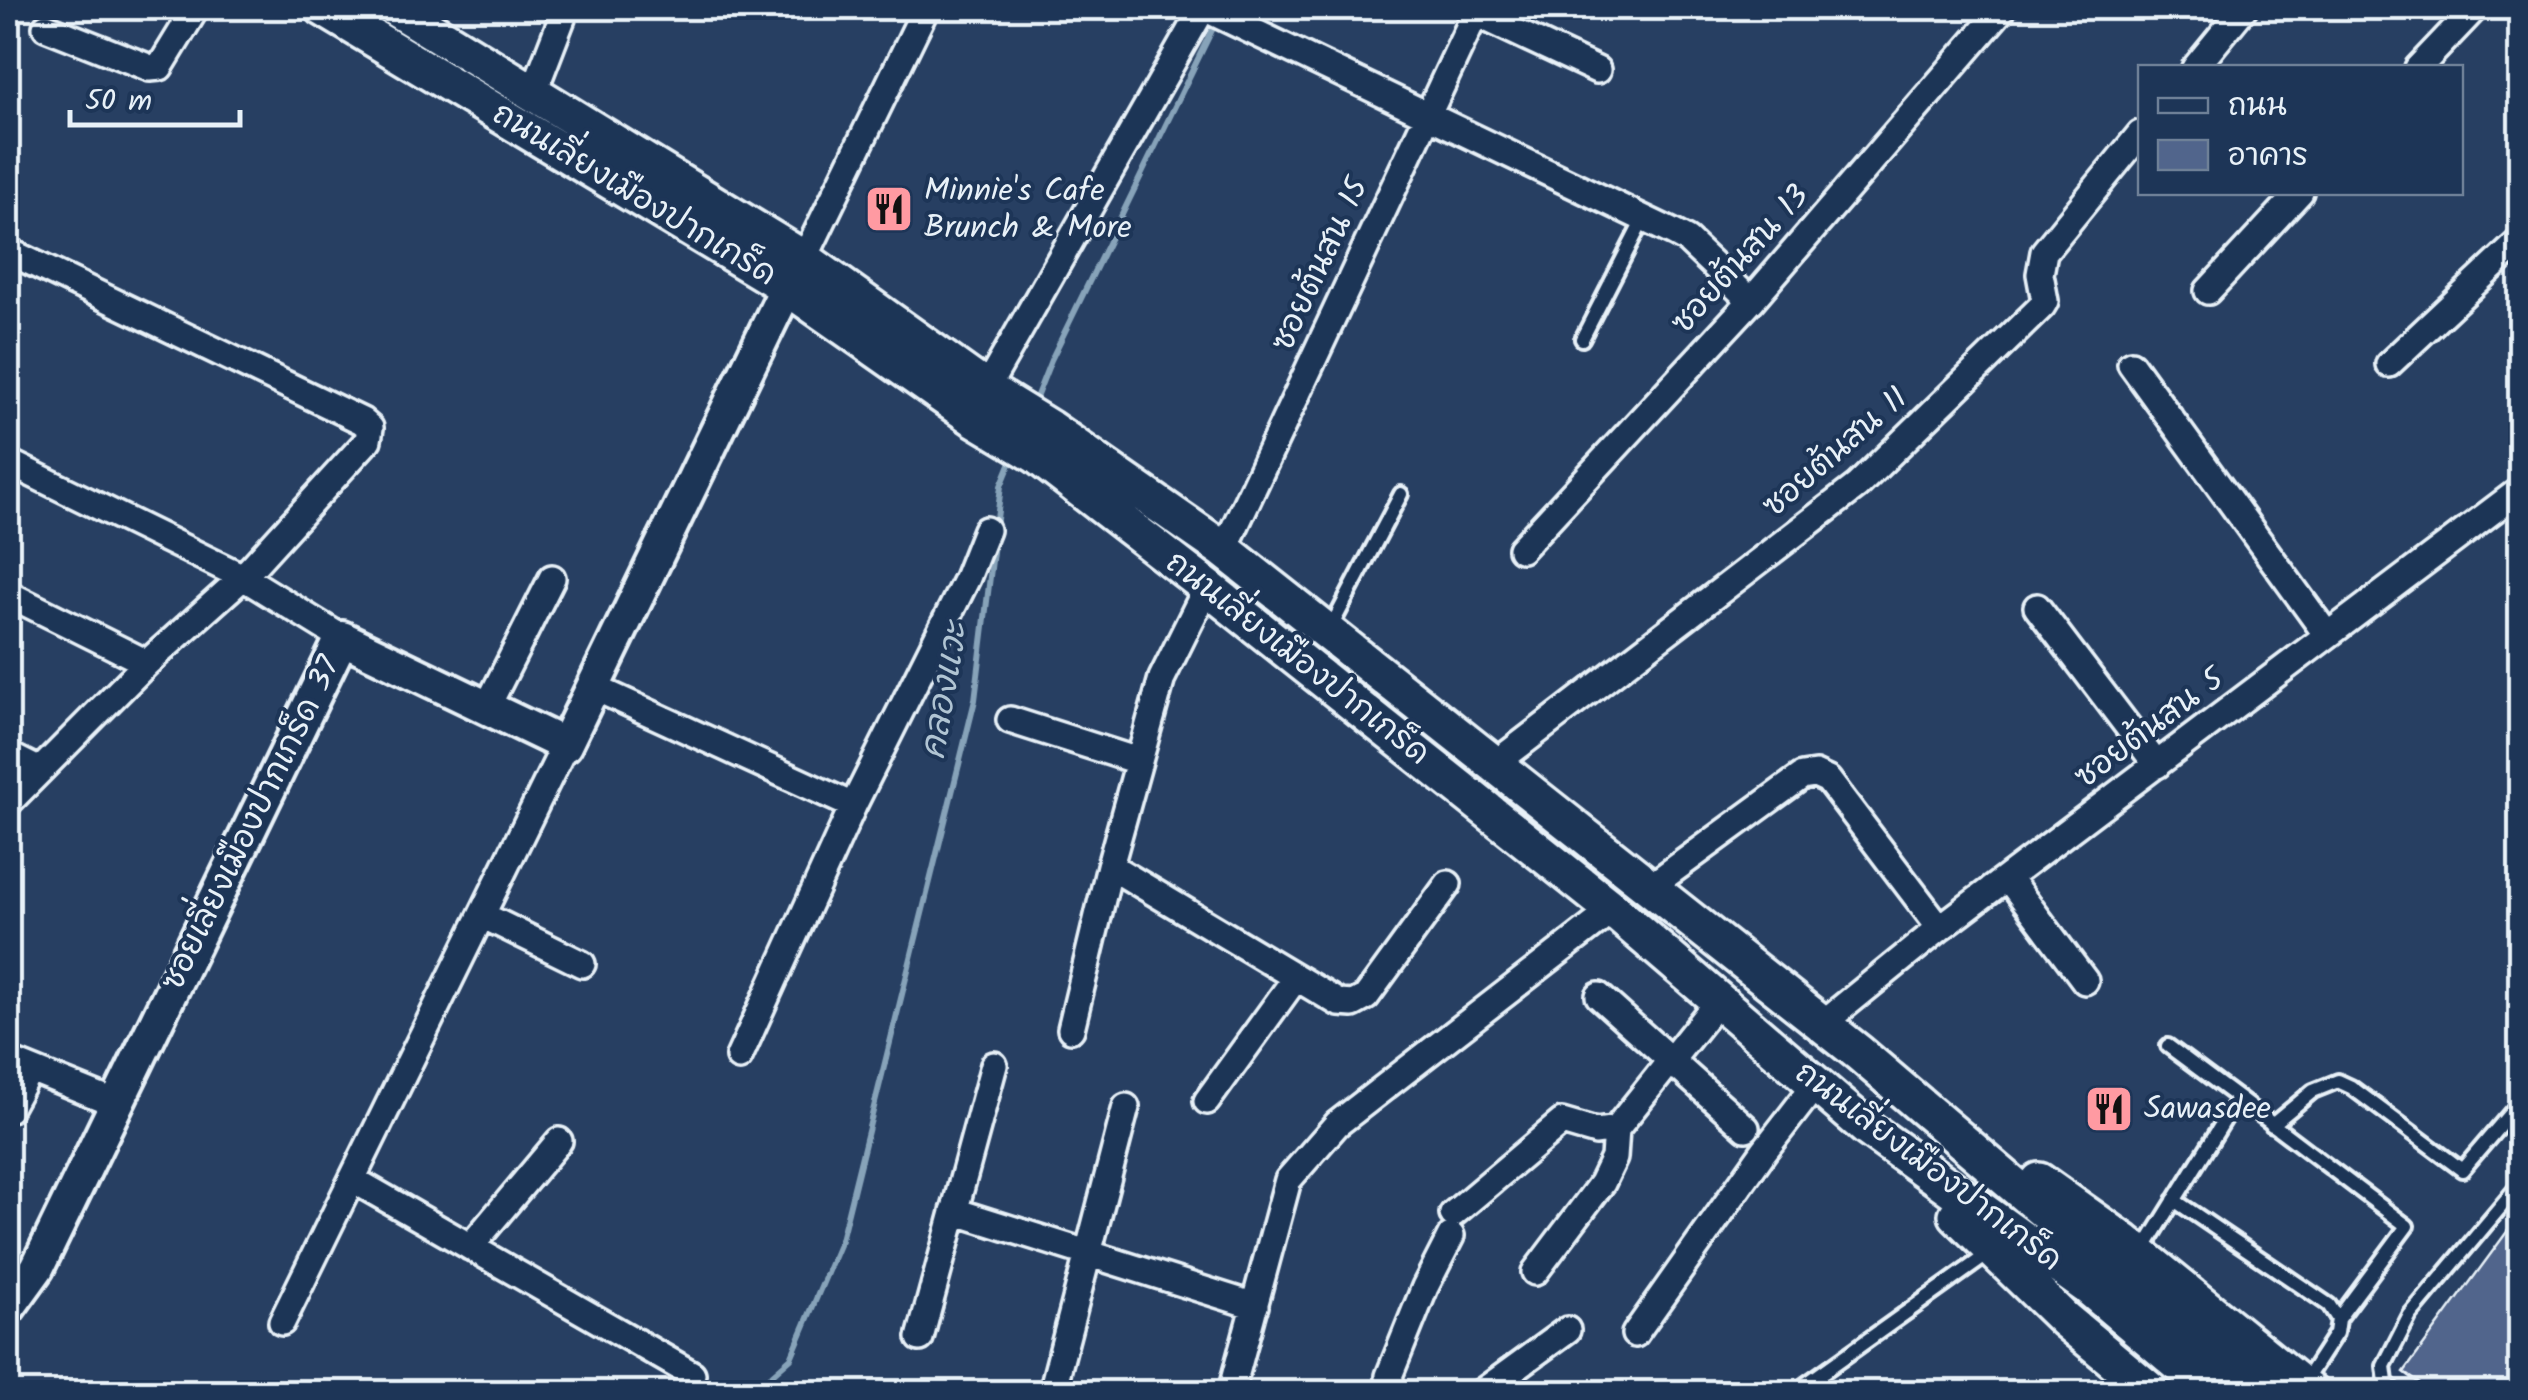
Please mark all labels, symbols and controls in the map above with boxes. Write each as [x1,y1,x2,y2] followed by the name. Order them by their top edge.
[70,65,240,127] scale bar
[2138,65,2463,195] legend
[85,78,152,126] text: 50 m
[2228,83,2287,131] text: ถนน
[482,84,789,300] street label: ถนนเลี่ยงเมืองปากเกร็ด
[2228,133,2308,181] text: อาคาร
[924,166,1132,254] place label: Minnie's Cafe Brunch & More
[1259,168,1384,360] street label: ซอยต้นสน 15
[1659,173,1823,347] street label: ซอยต้นสน 13
[863,183,915,235] restaurant icon: Minnie's Cafe Brunch & More
[1752,375,1920,531] street label: ซอยต้นสน 11
[1153,534,1444,779] street label: ถนนเลี่ยงเมืองปากเกร็ด
[906,615,986,764] water label: คลองแวะ
[143,644,356,1000] street label: ซอยเลี่ยงเมืองปากเกร็ด 37
[2064,655,2237,802] street label: ซอยต้นสน 5
[1783,1044,2077,1285] street label: ถนนเลี่ยงเมืองปากเกร็ด
[2083,1083,2135,1135] restaurant icon: Sawasdee
[2144,1084,2271,1135] place label: Sawasdee

